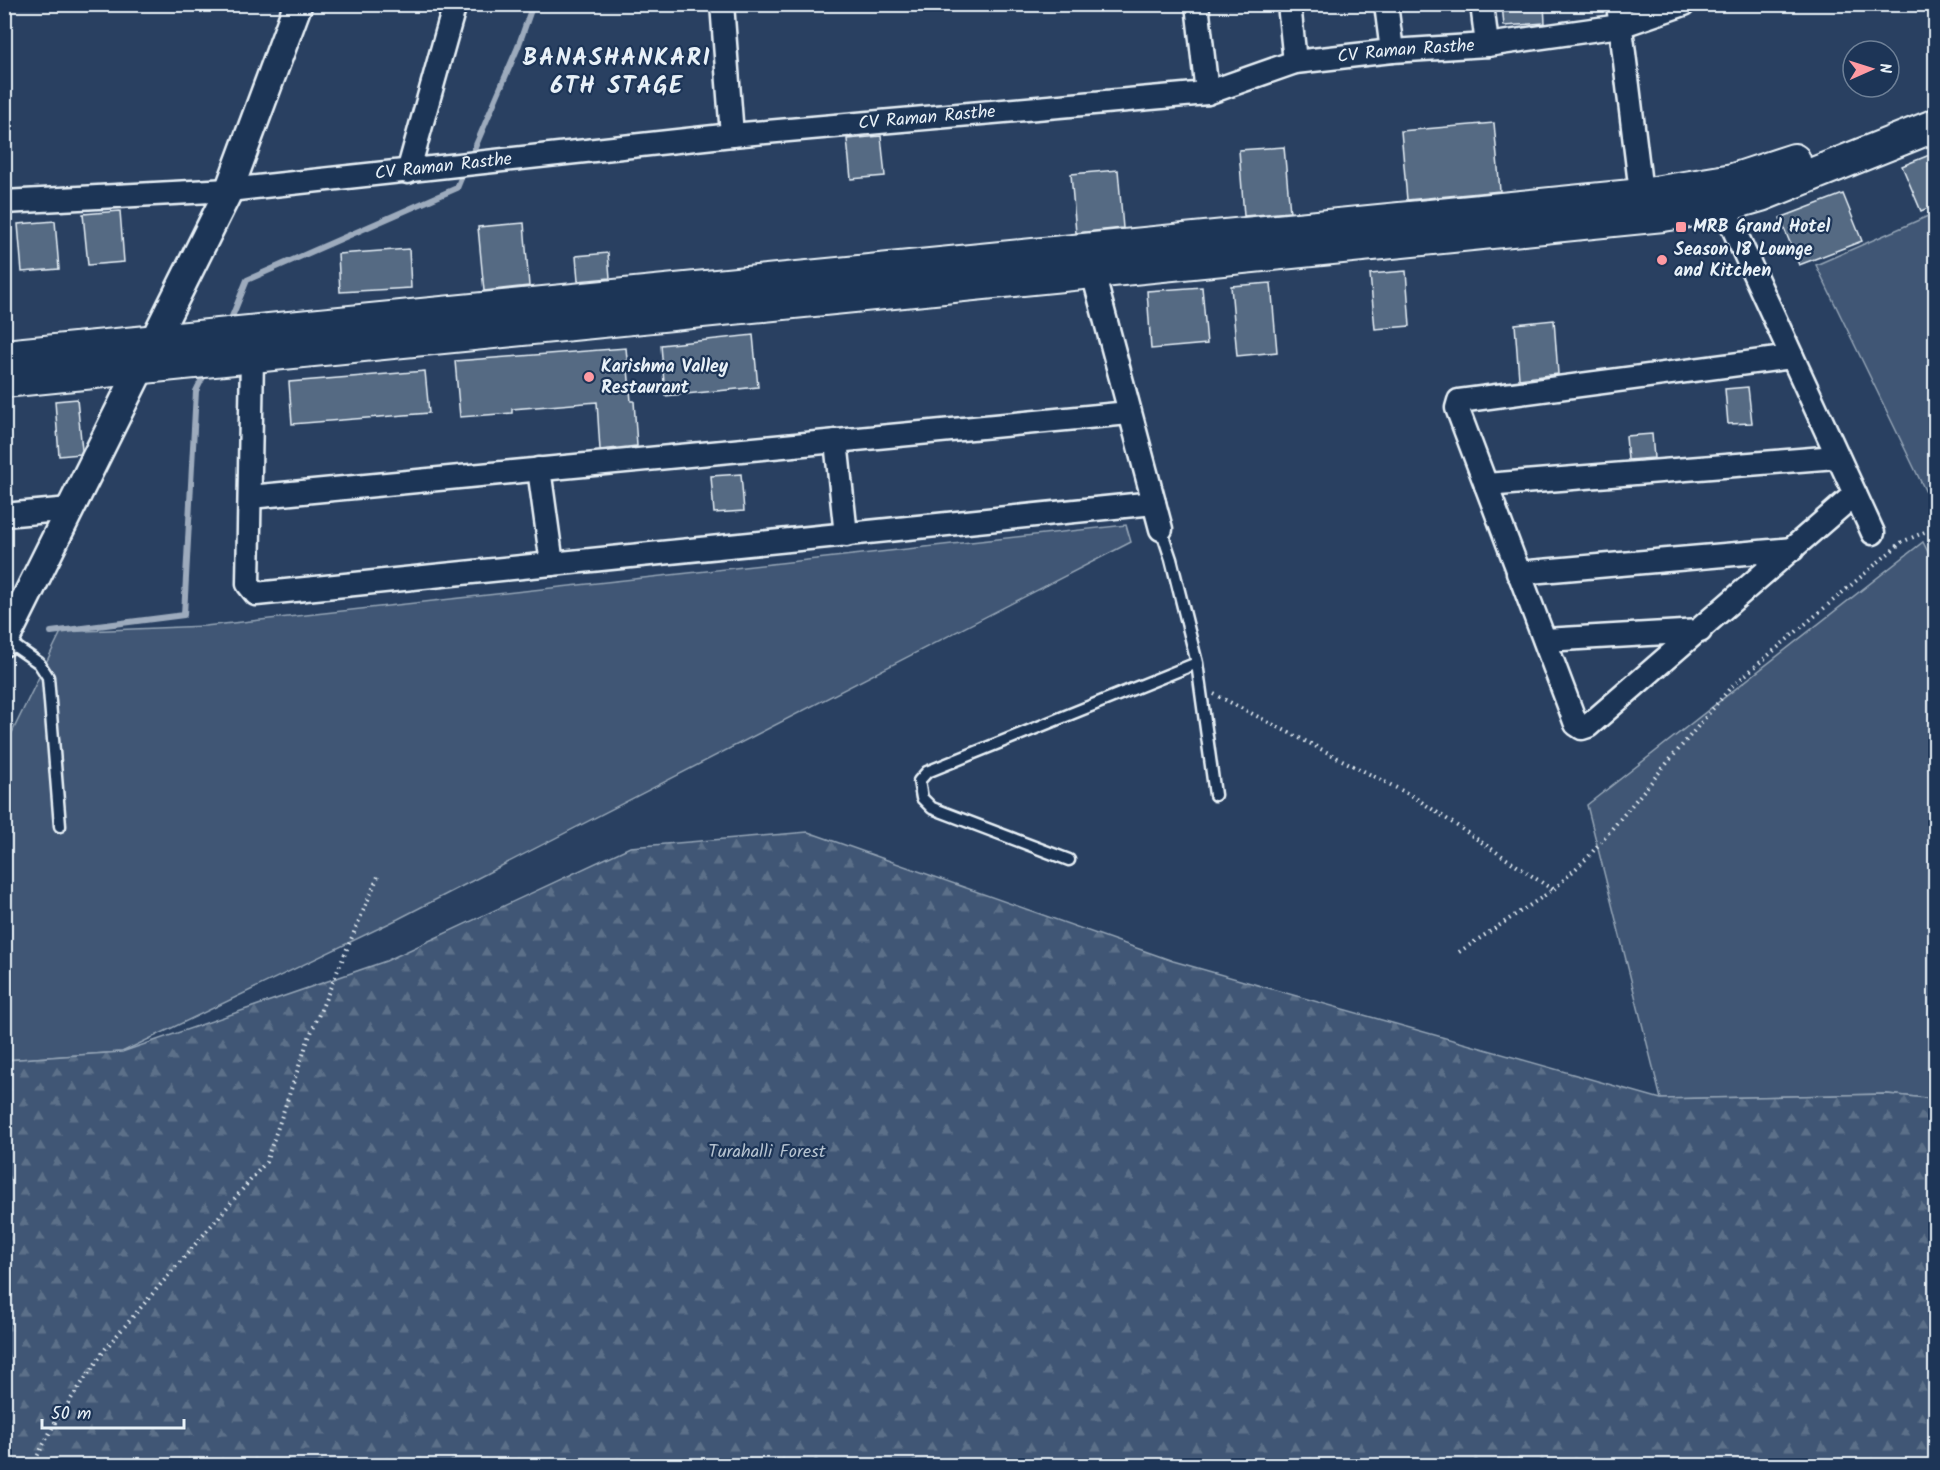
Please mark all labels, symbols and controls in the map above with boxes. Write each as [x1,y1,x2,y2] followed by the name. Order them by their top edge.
[1336,31,1475,72] street label: CV Raman Rasthe
[523,39,711,106] district label: BANASHANKARI 6TH STAGE
[1841,39,1901,99] north arrow
[1872,63,1897,74] text: N
[857,97,997,138] street label: CV Raman Rasthe
[373,145,513,188] street label: CV Raman Rasthe
[1693,213,1830,242] place label: MRB Grand Hotel
[1674,220,1688,234] marker: MRB Grand Hotel
[1674,236,1813,286] place label: Season 18 Lounge and Kitchen
[1655,253,1669,267] marker: Season 18 Lounge and Kitchen
[601,353,729,403] place label: Karishma Valley Restaurant
[582,370,596,384] marker: Karishma Valley Restaurant
[708,1138,827,1167] park label: Turahalli Forest
[42,1392,184,1430] scale bar
[51,1400,91,1429] text: 50 m

